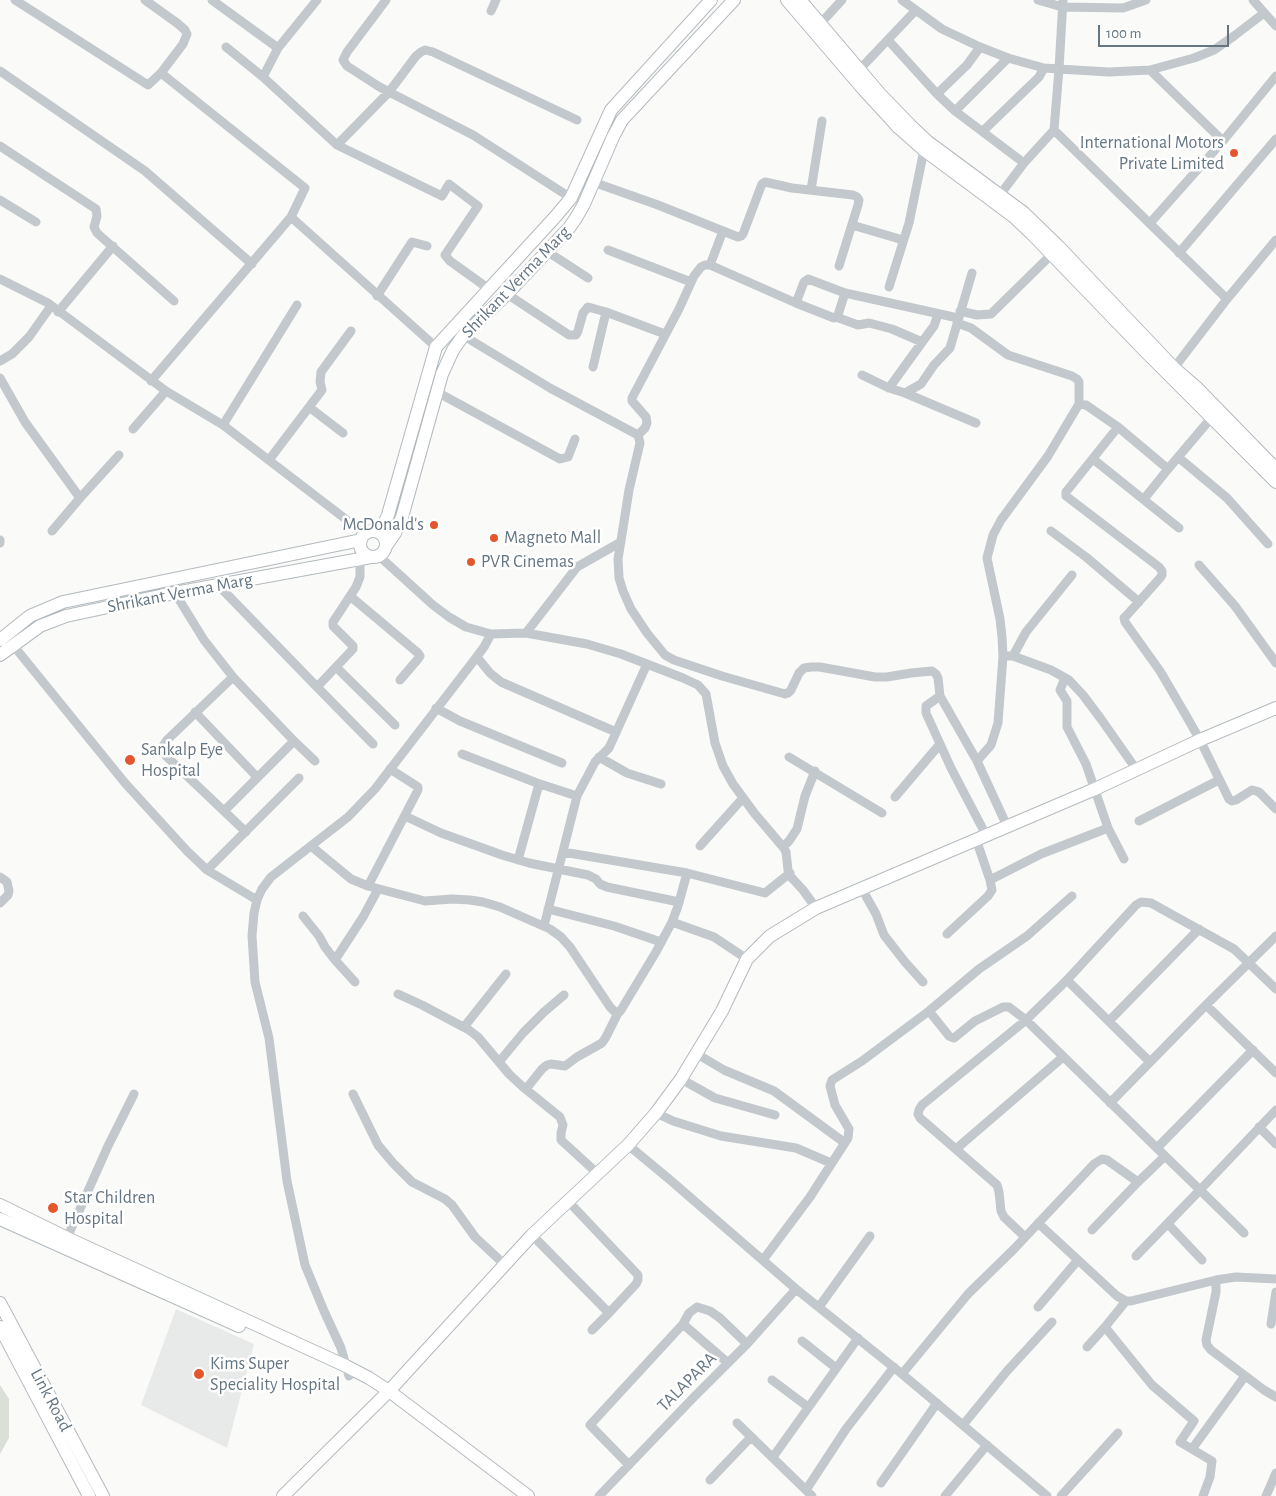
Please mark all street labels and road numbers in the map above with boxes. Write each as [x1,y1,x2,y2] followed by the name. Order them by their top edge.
[457,221,575,343] street label: Shrikant Verma Marg
[106,568,254,618] street label: Shrikant Verma Marg
[653,1348,721,1416] street label: TALAPARA
[25,1365,77,1435] street label: Link Road

